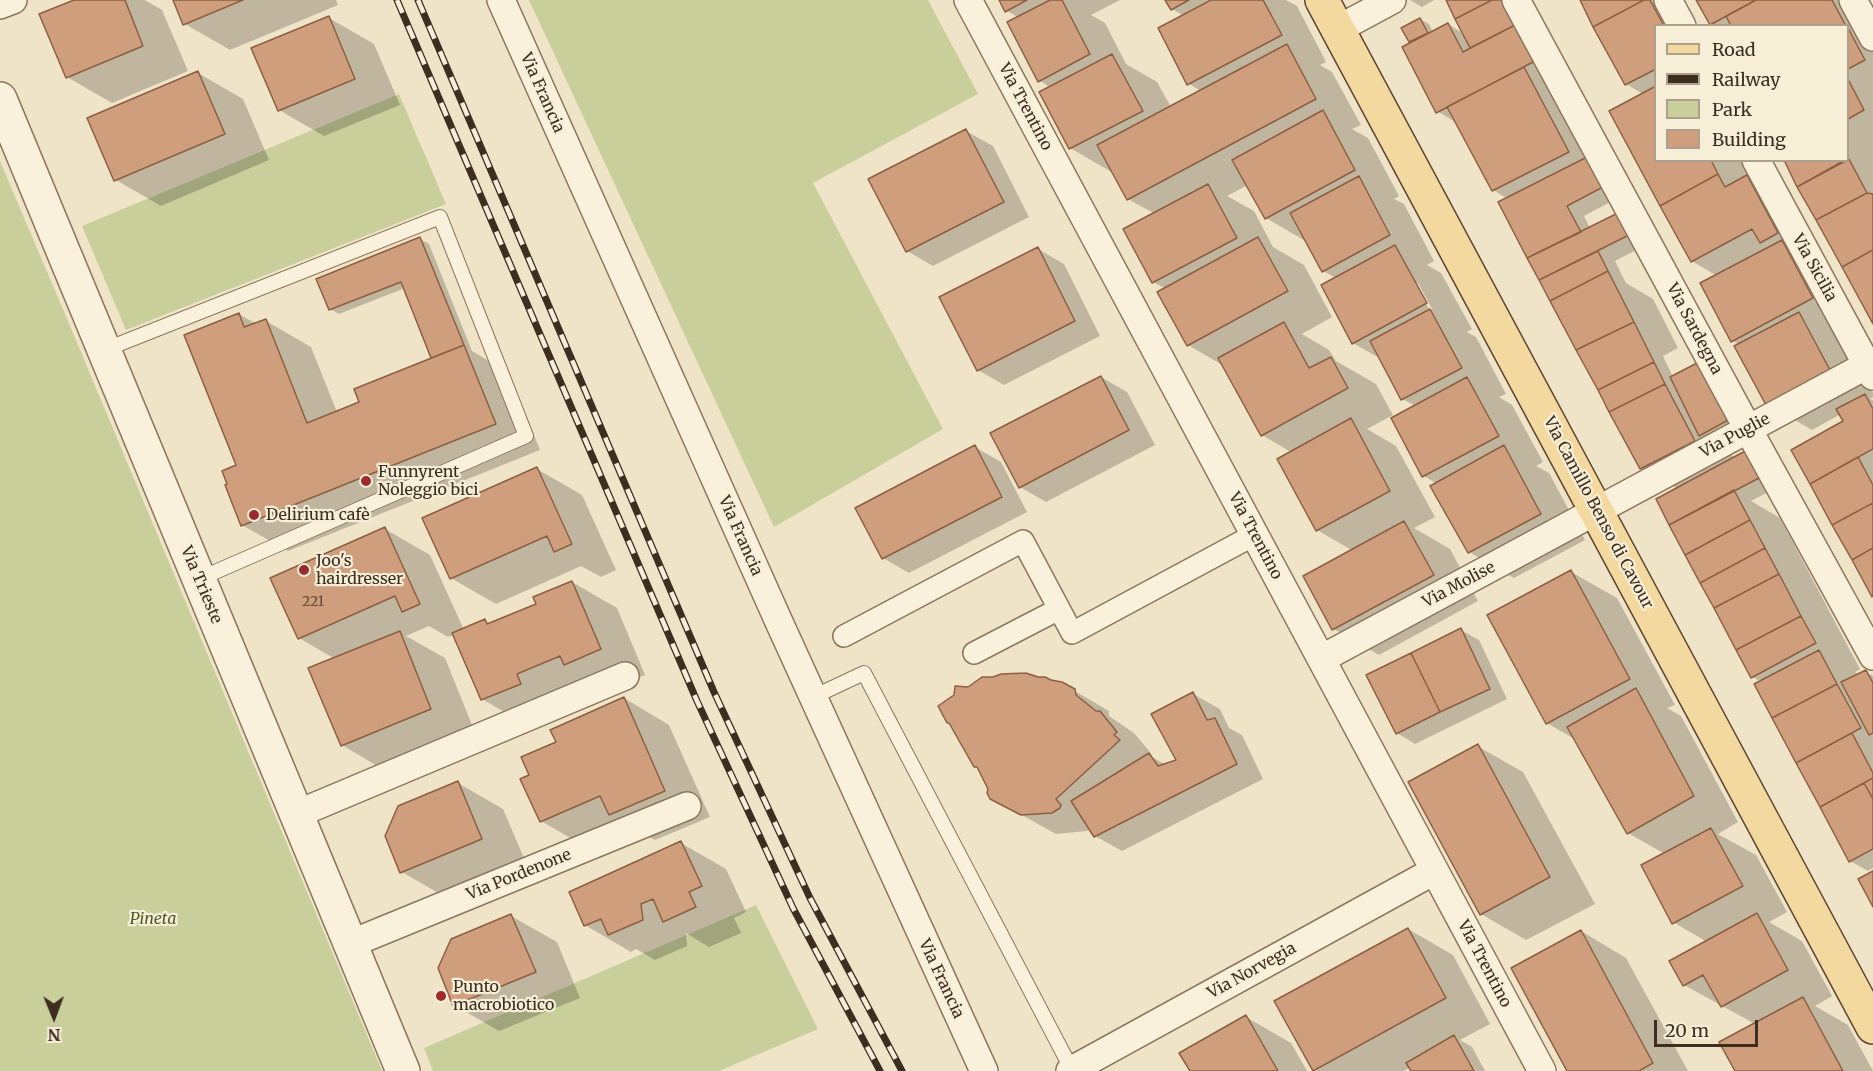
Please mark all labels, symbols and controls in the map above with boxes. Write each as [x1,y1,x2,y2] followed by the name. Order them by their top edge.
[1654,24,1849,162] legend
[1712,38,1756,61] text: Road
[516,50,568,136] street label: Via Francia
[994,60,1056,154] street label: Via Trentino
[1712,68,1780,91] text: Railway
[1712,98,1752,121] text: Park
[1712,128,1786,151] text: Building
[1788,231,1840,305] street label: Via Sicilia
[1662,280,1726,378] street label: Via Sardegna
[1697,410,1773,462] street label: Via Puglie
[1539,413,1657,613] street label: Via Camillo Benso di Cavour
[378,462,478,500] place label: Funnyrent Noleggio bici
[359,474,373,488] marker: Funnyrent Noleggio bici
[1224,489,1286,583] street label: Via Trentino
[714,493,766,579] street label: Via Francia
[266,505,370,525] place label: Delirium cafè
[247,508,261,522] marker: Delirium cafè
[176,543,226,627] street label: Via Trieste
[316,551,403,589] place label: Joo's hairdresser
[1419,558,1499,612] street label: Via Molise
[297,563,311,577] marker: Joo's hairdresser
[302,594,324,610] house number: 221
[464,845,574,905] street label: Via Pordenone
[130,909,176,929] park label: Pineta
[1453,917,1515,1011] street label: Via Trentino
[914,936,968,1022] street label: Via Francia
[1204,939,1300,1003] street label: Via Norvegia
[453,977,554,1015] place label: Punto macrobiotico
[24,987,84,1047] north arrow
[434,989,448,1003] marker: Punto macrobiotico
[1657,1008,1760,1046] scale bar
[1665,1019,1709,1042] text: 20 m
[48,1025,61,1045] text: N

